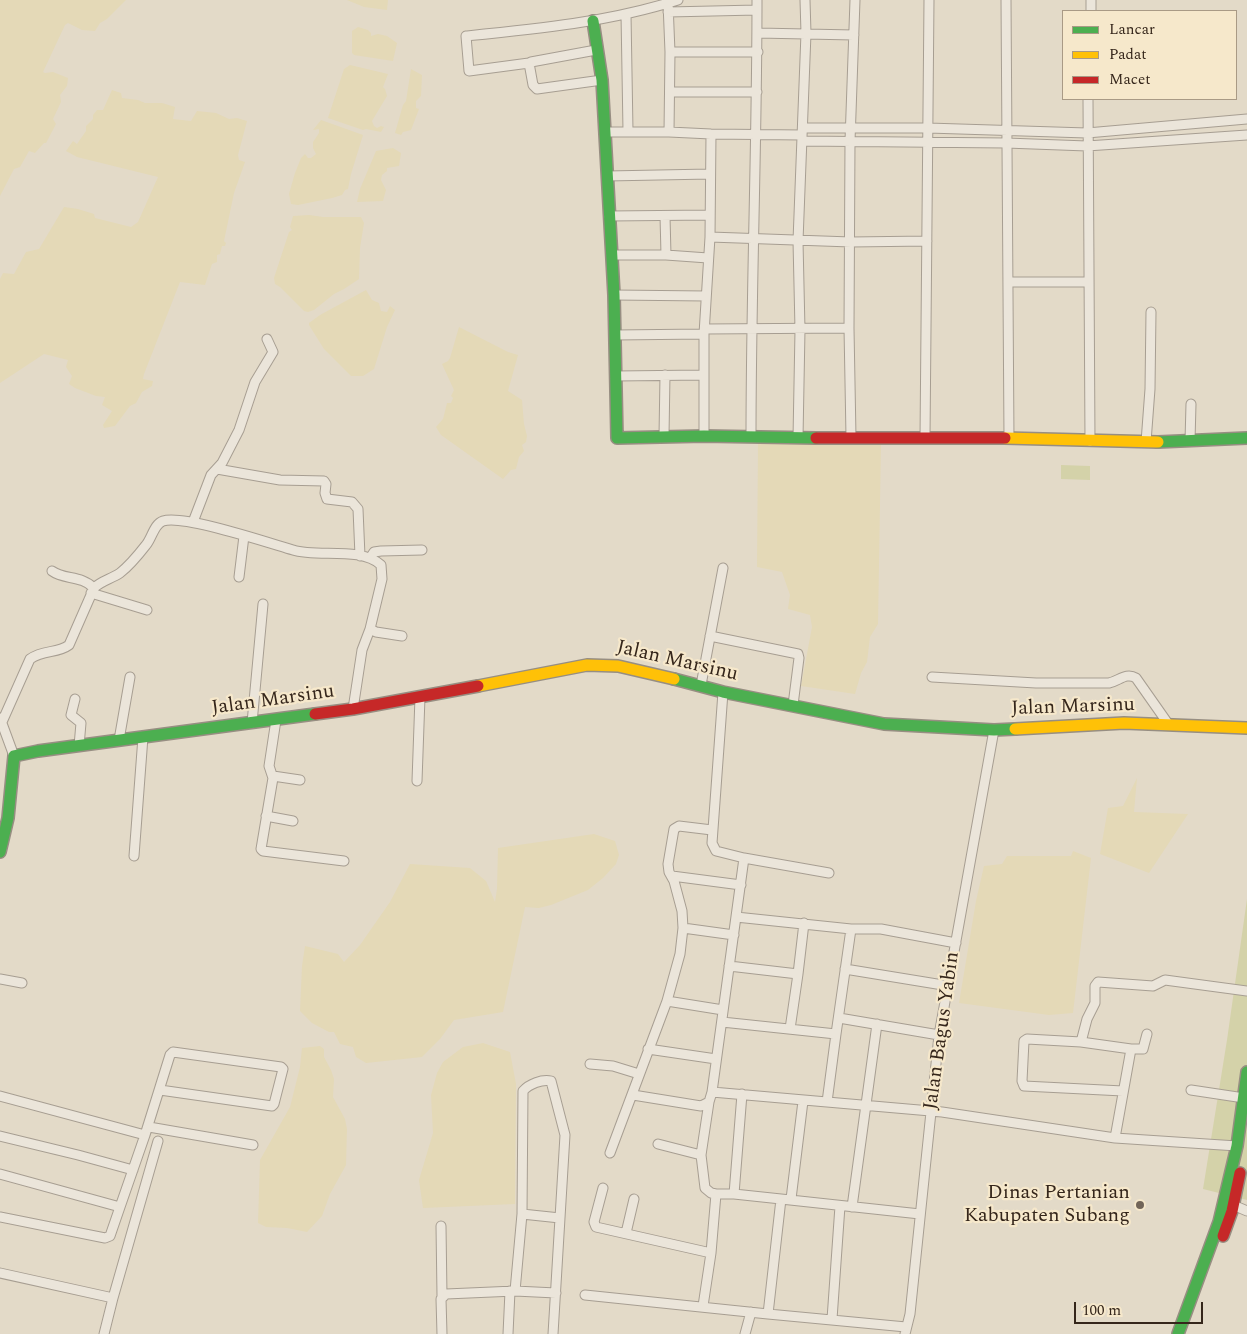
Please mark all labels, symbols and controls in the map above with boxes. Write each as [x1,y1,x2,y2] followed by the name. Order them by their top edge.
[1062,10,1237,100] legend
[1109,18,1155,41] text: Lancar
[1109,43,1147,66] text: Padat
[1109,68,1150,91] text: Macet
[614,636,740,688] street label: Jalan Marsinu
[210,680,336,722] street label: Jalan Marsinu
[1011,694,1135,722] street label: Jalan Marsinu
[920,950,966,1112] street label: Jalan Bagus Yabin
[964,1182,1130,1229] place label: Dinas Pertanian Kabupaten Subang
[1134,1199,1146,1211] marker: Dinas Pertanian Kabupaten Subang
[1077,1292,1206,1324] scale bar
[1082,1299,1121,1322] text: 100 m

